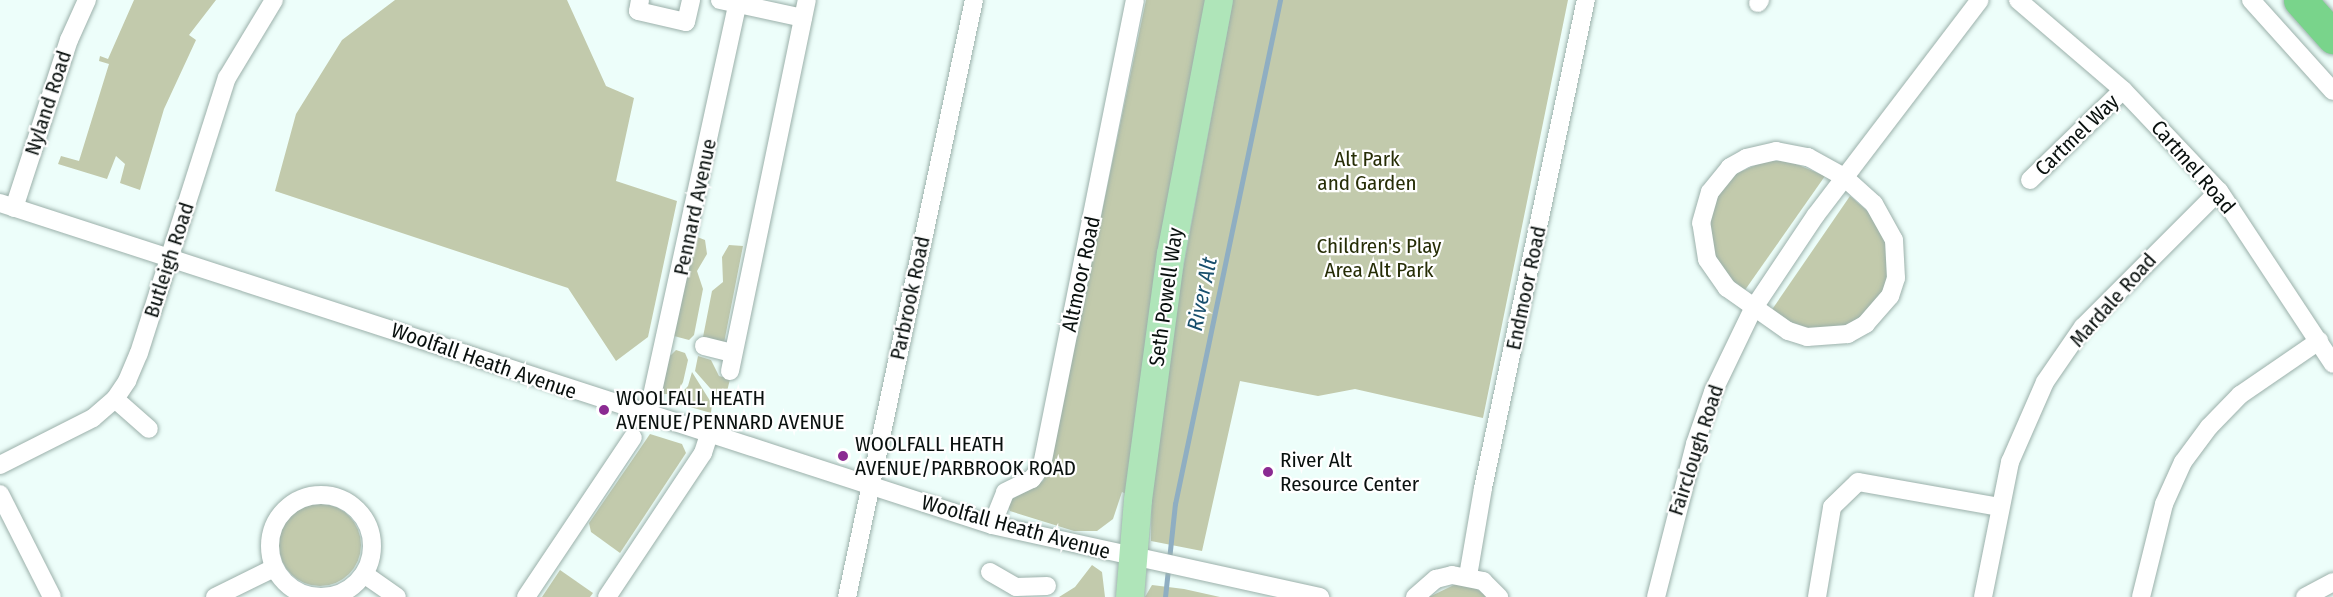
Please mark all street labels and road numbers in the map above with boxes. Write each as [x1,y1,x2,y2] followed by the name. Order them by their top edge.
[19,47,77,159] street label: Nyland Road
[2030,89,2124,181] street label: Cartmel Way
[2146,115,2240,219] street label: Cartmel Road
[668,136,722,278] street label: Pennard Avenue
[139,199,199,321] street label: Butleigh Road
[1056,214,1106,334] street label: Altmoor Road
[1501,224,1551,352] street label: Endmoor Road
[1144,226,1188,368] street label: Seth Powell Way
[885,234,935,362] street label: Parbrook Road
[2064,248,2162,352] street label: Mardale Road
[388,317,580,405] street label: Woolfall Heath Avenue
[1663,381,1729,519] street label: Fairclough Road
[919,490,1113,564] street label: Woolfall Heath Avenue

